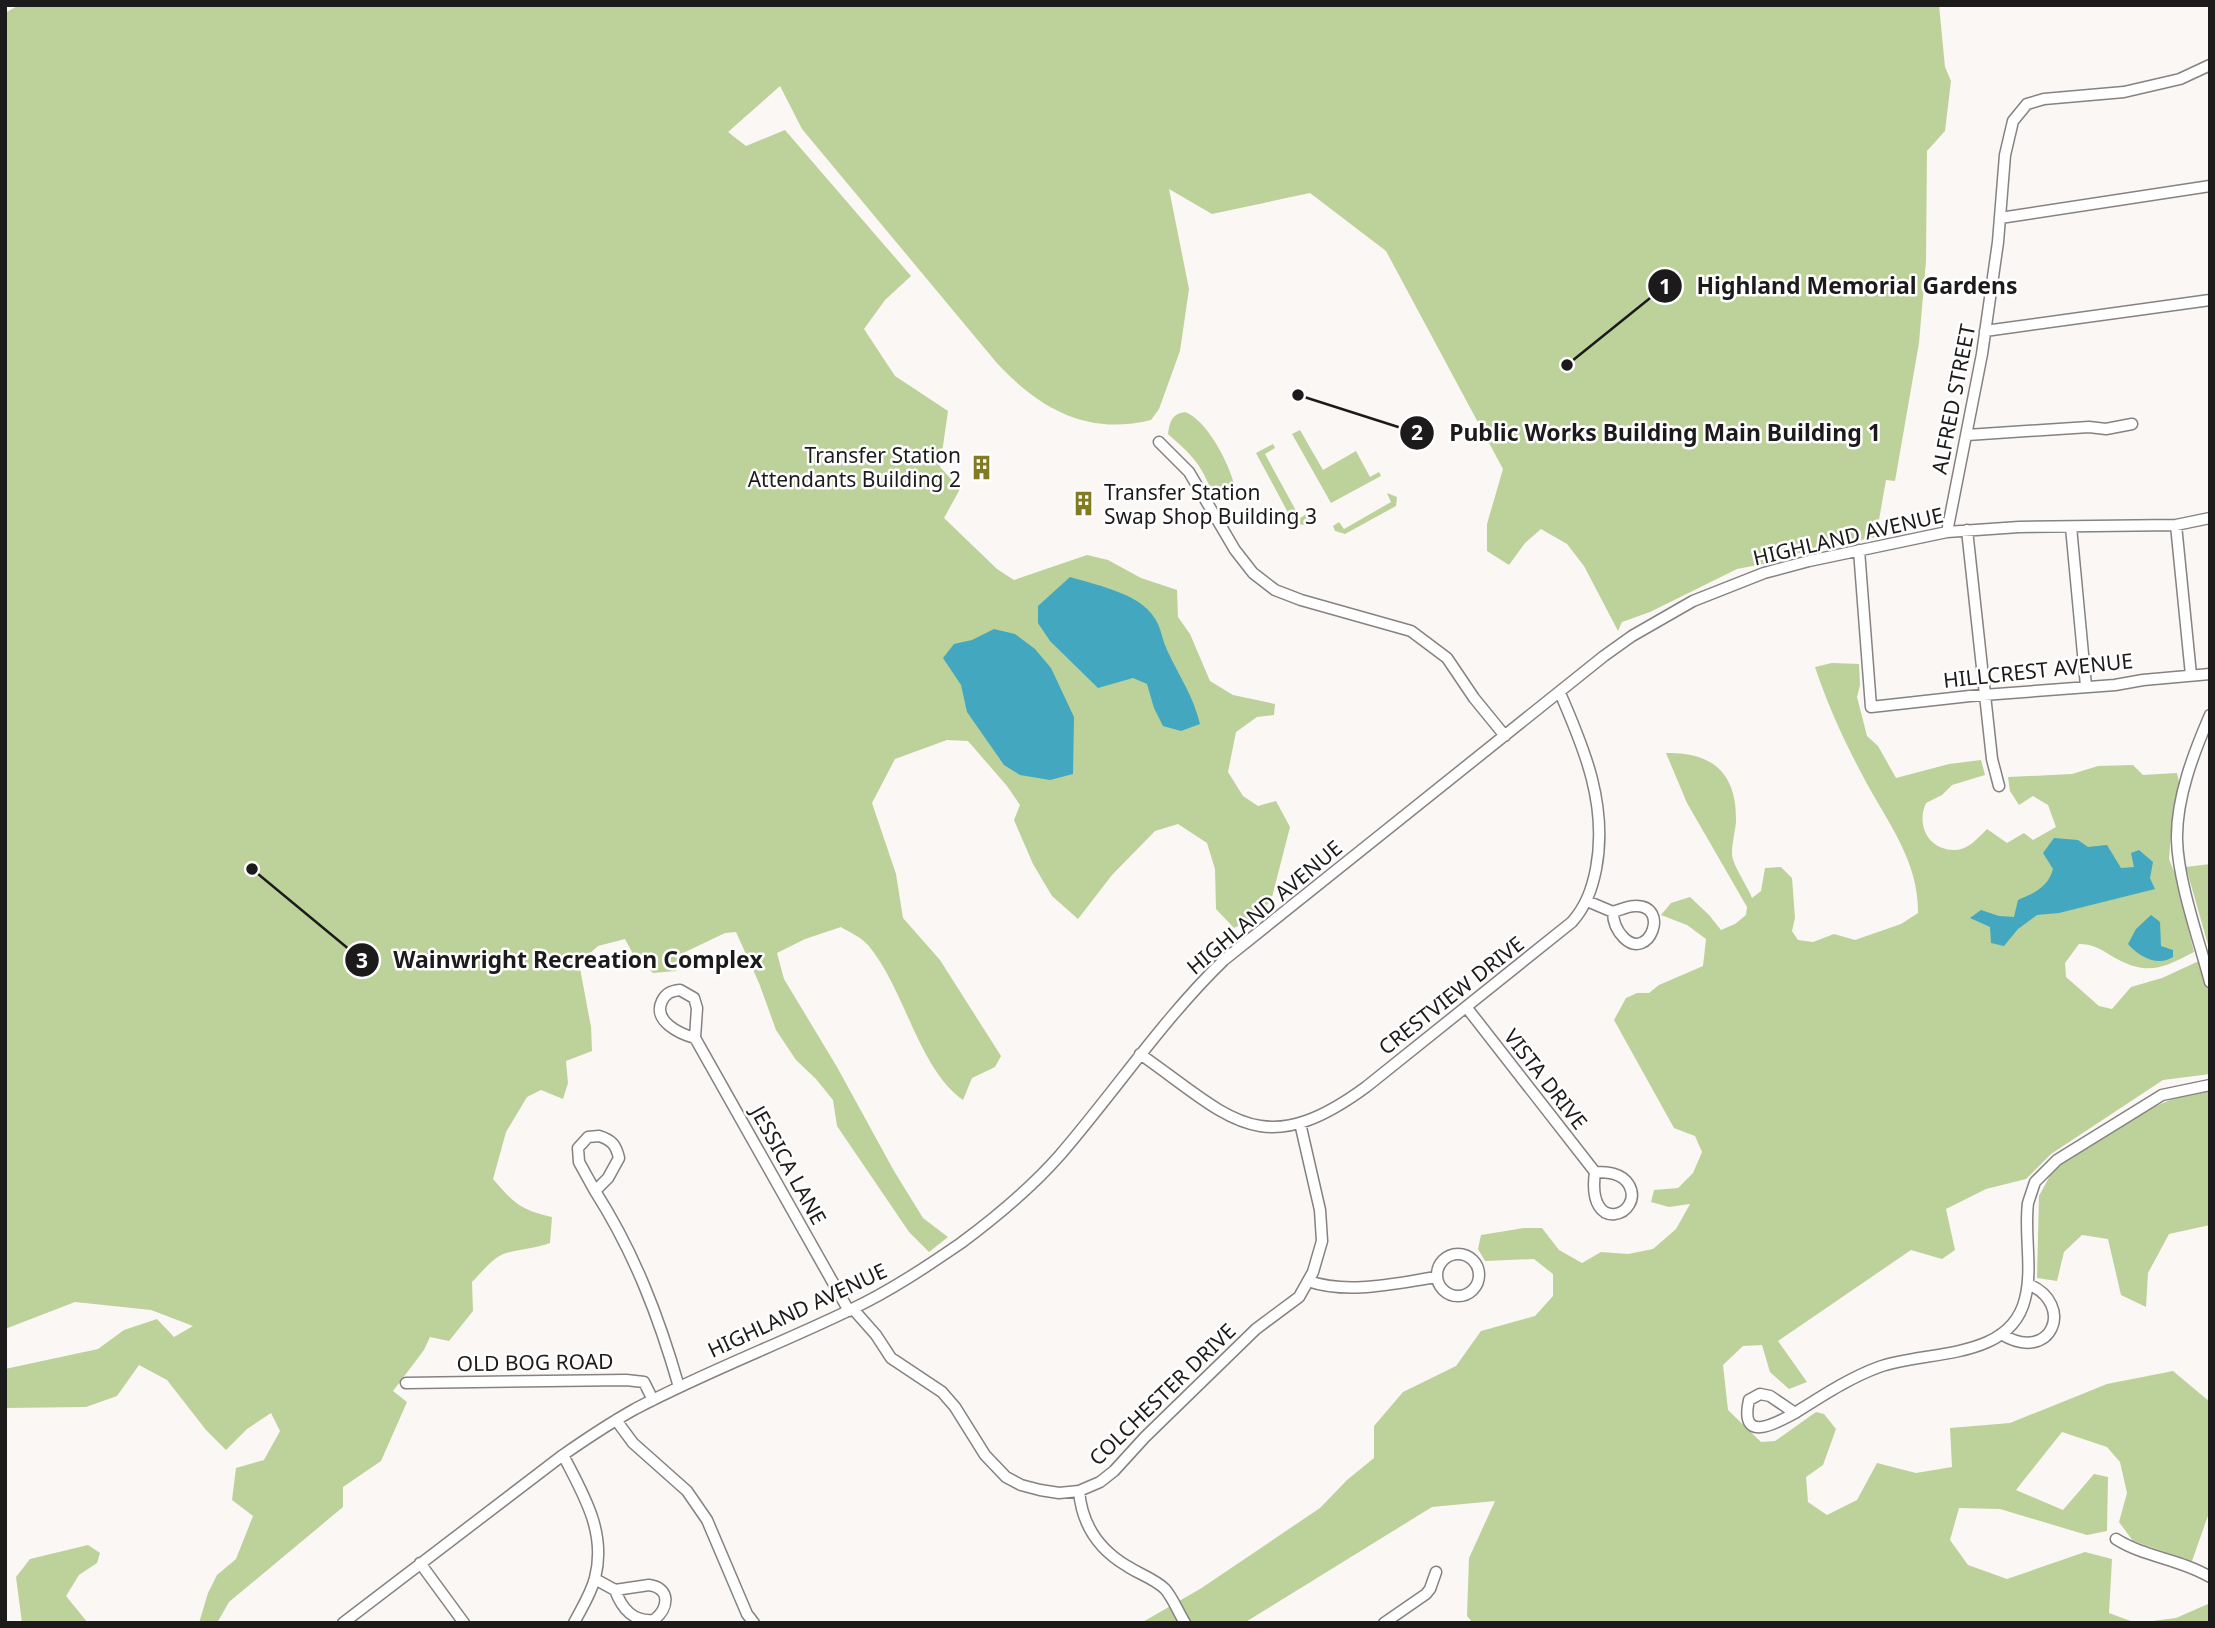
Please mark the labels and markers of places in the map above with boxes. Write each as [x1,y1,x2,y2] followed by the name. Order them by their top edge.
[1648,264,2032,308] callout: Highland Memorial Gardens
[1400,411,1895,455] callout: Public Works Building Main Building 1
[748,441,961,493] place label: Transfer Station Attendants Building 2
[967,453,995,481] building icon: Transfer Station Attendants Building 2
[1104,478,1317,530] place label: Transfer Station Swap Shop Building 3
[1070,490,1098,518] building icon: Transfer Station Swap Shop Building 3
[345,938,777,982] callout: Wainwright Recreation Complex

